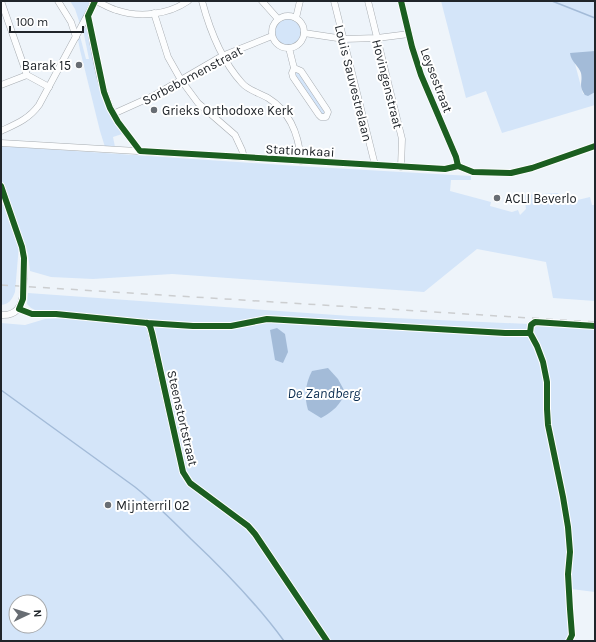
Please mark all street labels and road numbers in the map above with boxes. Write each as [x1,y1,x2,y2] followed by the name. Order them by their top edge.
[332,23,375,143] street label: Louis Sauvestrelaan
[369,38,406,130] street label: Hovingenstraat
[140,43,245,108] street label: Sorbebomenstraat
[417,46,456,115] street label: Leysestraat
[265,141,335,160] street label: Stationkaai
[164,369,201,468] street label: Steenstortstraat

